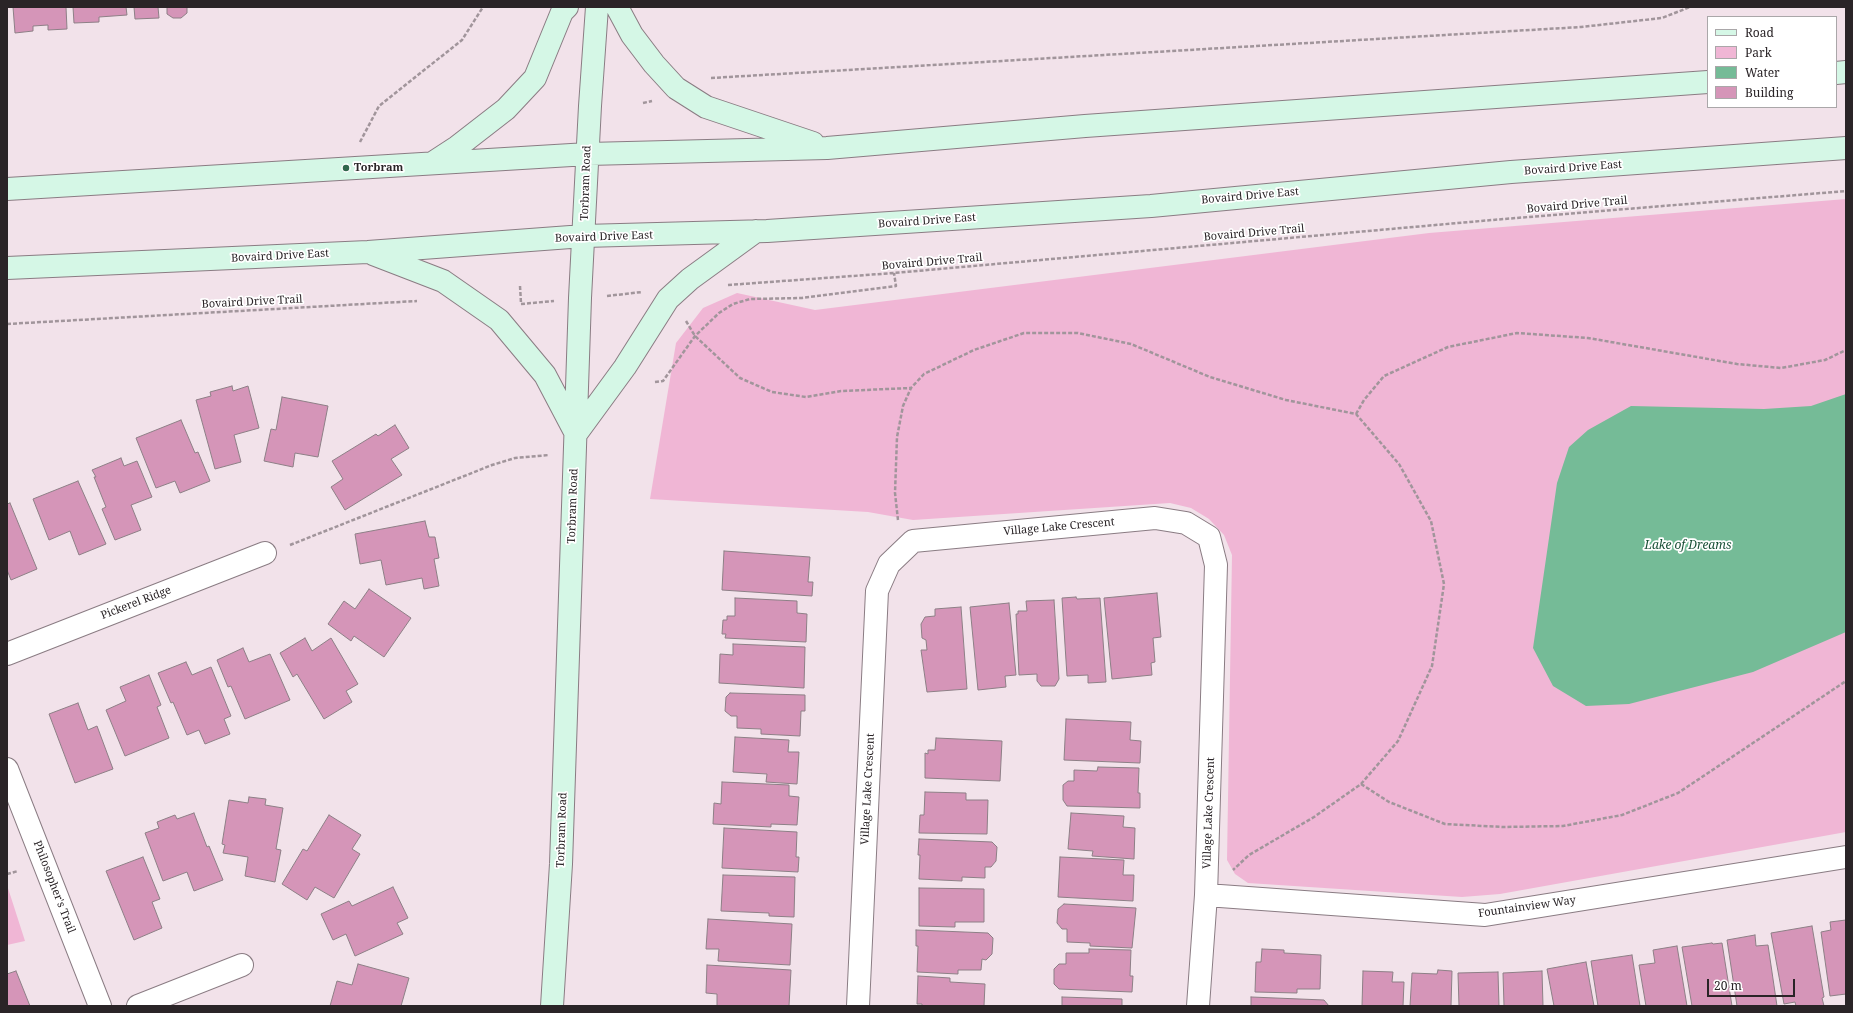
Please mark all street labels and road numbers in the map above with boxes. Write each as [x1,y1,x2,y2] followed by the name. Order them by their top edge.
[578,145,594,221] street label: Torbram Road
[1524,158,1622,178] street label: Bovaird Drive East
[1201,185,1299,207] street label: Bovaird Drive East
[1526,194,1628,216] street label: Bovaird Drive Trail
[878,211,976,231] street label: Bovaird Drive East
[1203,222,1305,244] street label: Bovaird Drive Trail
[555,229,653,245] street label: Bovaird Drive East
[231,247,329,265] street label: Bovaird Drive East
[881,251,983,273] street label: Bovaird Drive Trail
[201,293,303,311] street label: Bovaird Drive Trail
[565,468,581,544] street label: Torbram Road
[1003,516,1115,538] street label: Village Lake Crescent
[99,584,173,622] street label: Pickerel Ridge
[858,733,878,845] street label: Village Lake Crescent
[1200,757,1218,869] street label: Village Lake Crescent
[554,792,570,868] street label: Torbram Road
[30,839,78,935] street label: Philosopher's Trail
[1477,894,1577,920] street label: Fountainview Way

